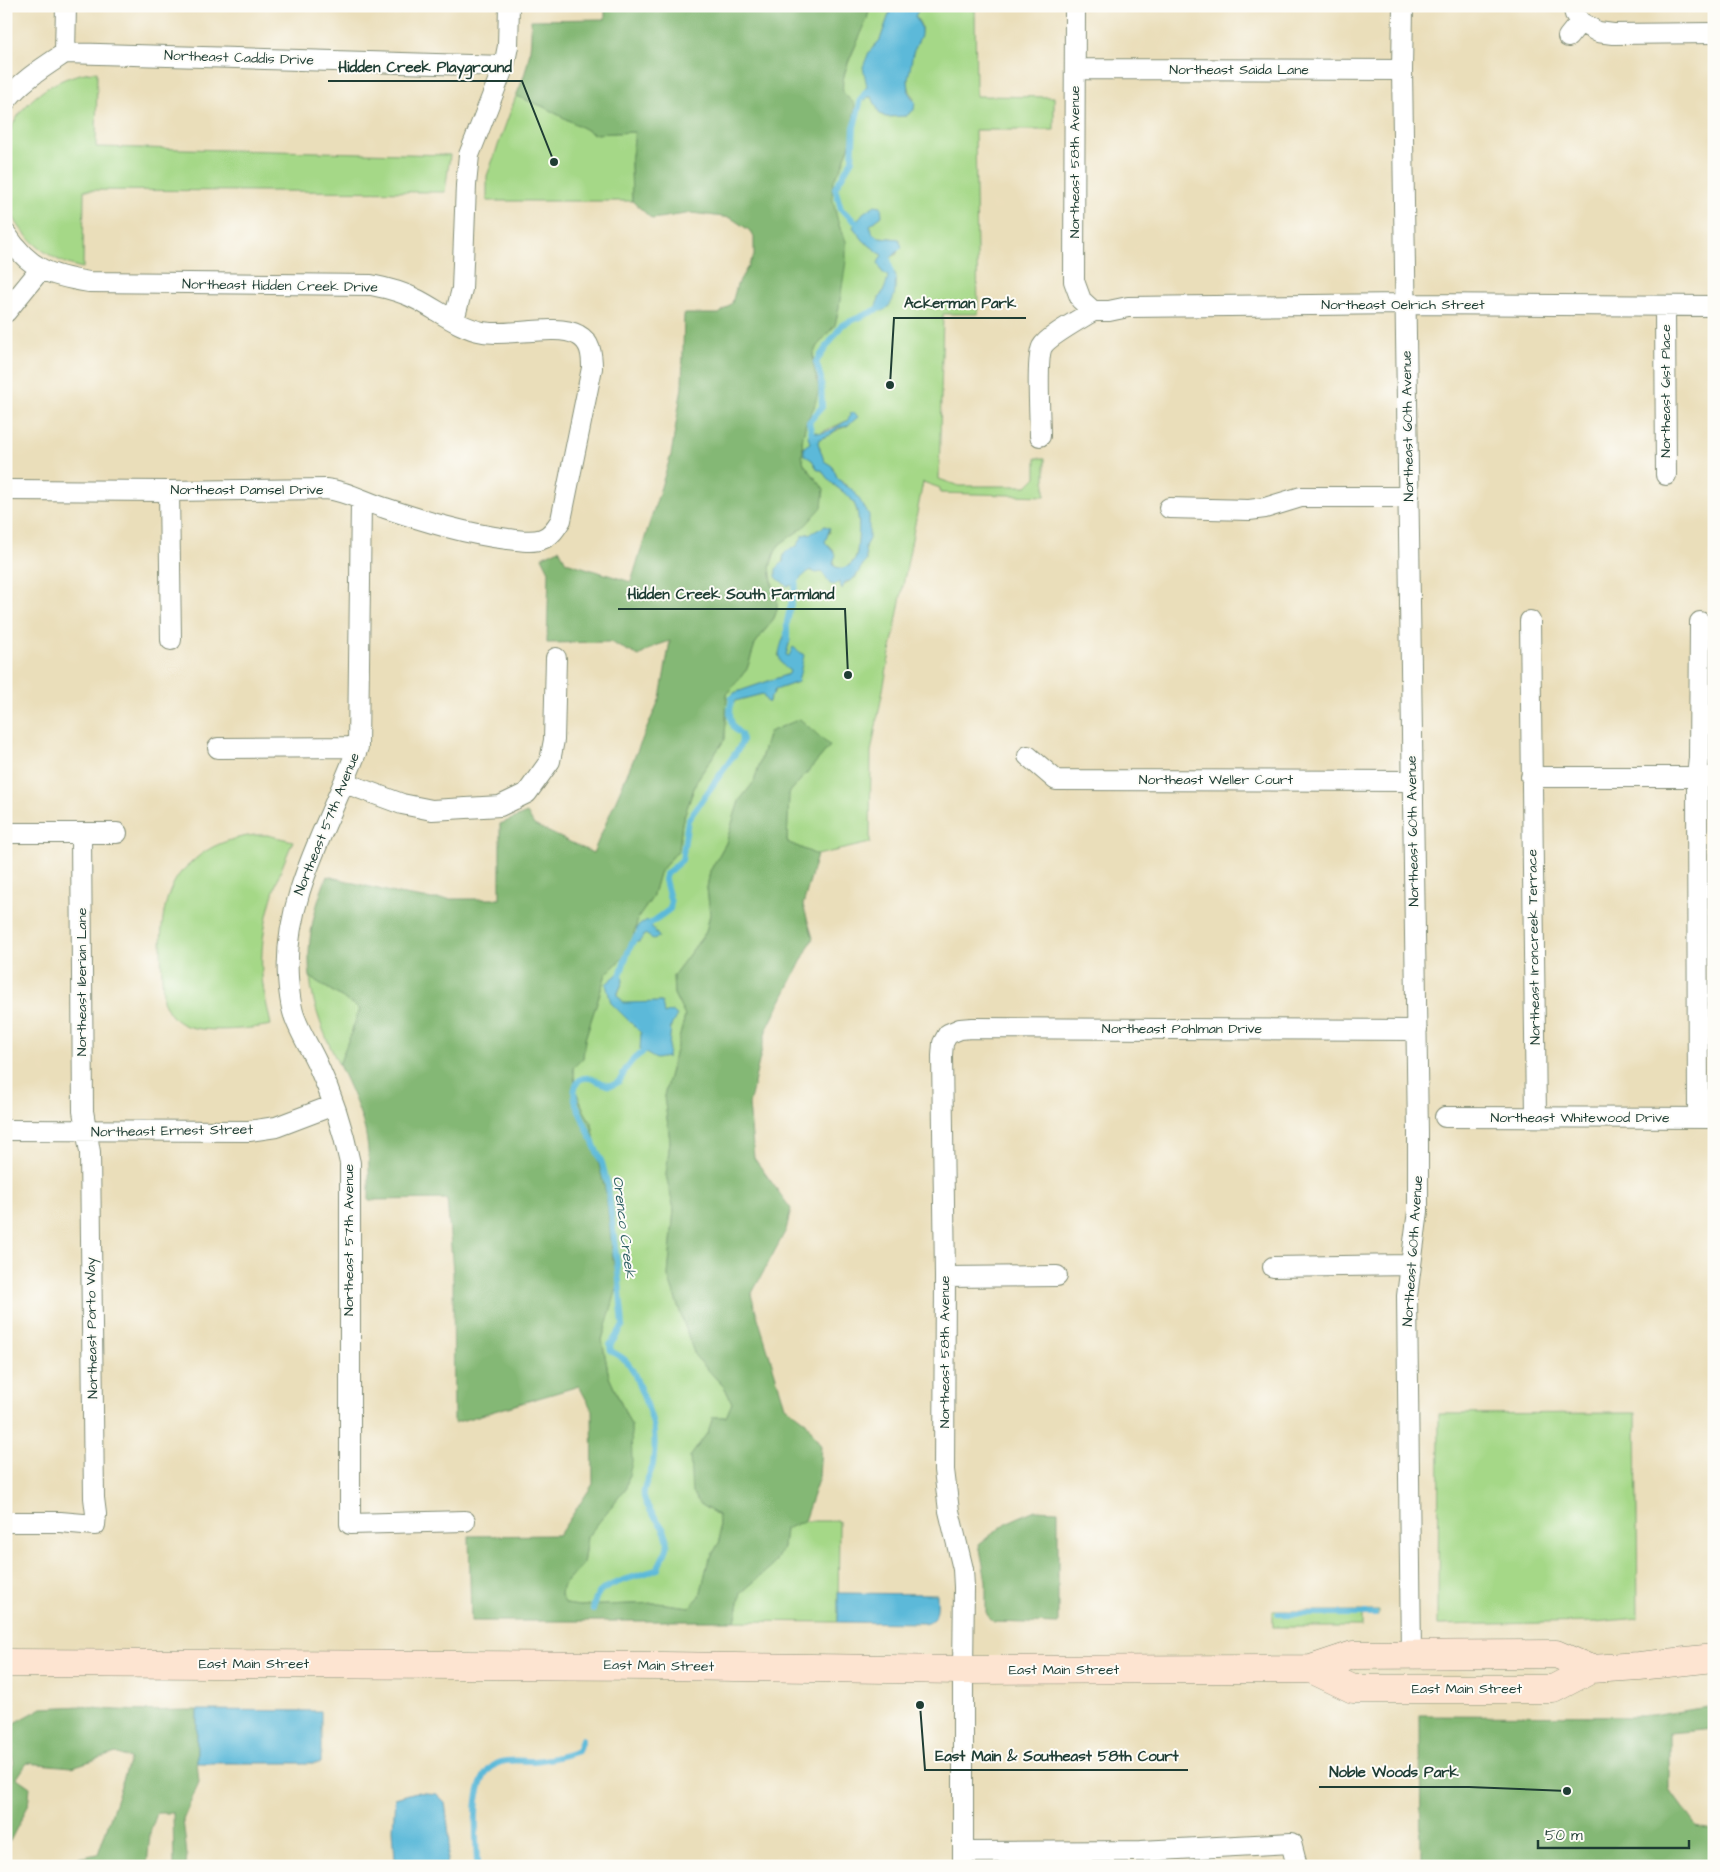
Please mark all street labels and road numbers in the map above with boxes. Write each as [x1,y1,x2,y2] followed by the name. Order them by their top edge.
[164,45,315,71] street label: Northeast Caddis Drive
[1169,60,1309,80] street label: Northeast Saida Lane
[1065,85,1085,238] street label: Northeast 58th Avenue
[182,274,378,298] street label: Northeast Hidden Creek Drive
[1321,295,1485,315] street label: Northeast Oelrich Street
[1656,324,1676,458] street label: Northeast 61st Place
[1397,350,1419,502] street label: Northeast 60th Avenue
[170,480,324,500] street label: Northeast Damsel Drive
[289,749,365,898] street label: Northeast 57th Avenue
[1402,755,1424,907] street label: Northeast 60th Avenue
[1139,770,1293,790] street label: Northeast Weller Court
[1522,848,1546,1045] street label: Northeast Ironcreek Terrace
[72,907,92,1056] street label: Northeast Iberian Lane
[1102,1019,1263,1039] street label: Northeast Pohlman Drive
[1490,1108,1670,1128] street label: Northeast Whitewood Drive
[91,1120,254,1142] street label: Northeast Ernest Street
[339,1163,359,1316] street label: Northeast 57th Avenue
[1398,1174,1428,1327] street label: Northeast 60th Avenue
[81,1257,103,1399] street label: Northeast Porto Way
[935,1275,955,1428] street label: Northeast 58th Avenue
[199,1654,309,1674] street label: East Main Street
[604,1655,715,1677] street label: East Main Street
[1009,1660,1119,1680] street label: East Main Street
[1412,1679,1522,1699] street label: East Main Street

